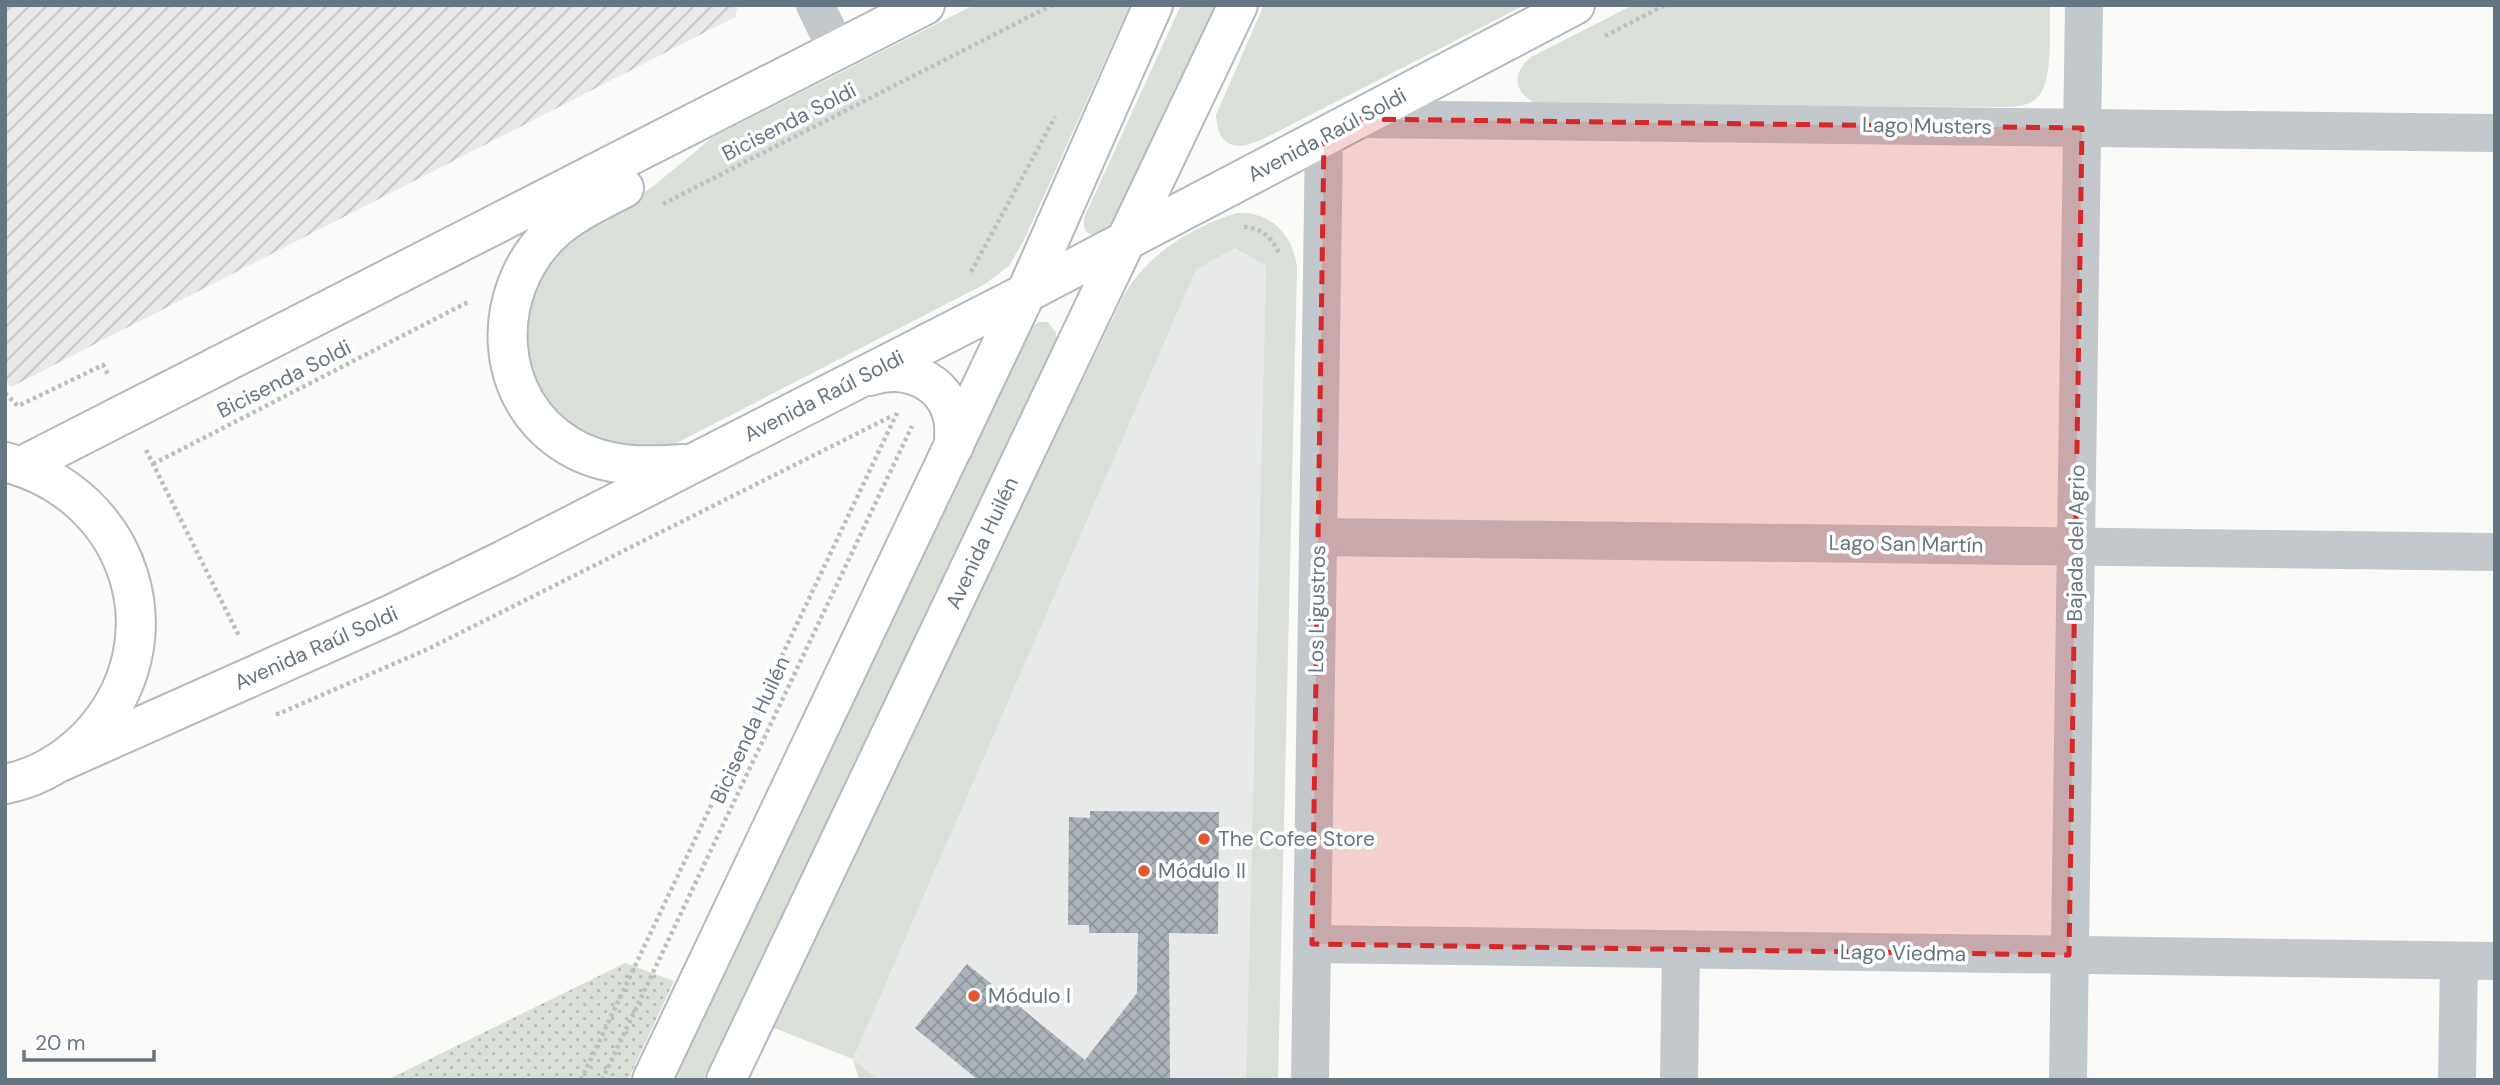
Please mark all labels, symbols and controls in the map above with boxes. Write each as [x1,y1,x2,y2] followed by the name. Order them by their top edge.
[717,76,861,168] street label: Bicisenda Soldi
[1243,81,1411,189] street label: Avenida Raúl Soldi
[1862,111,1992,141] street label: Lago Musters
[212,333,356,425] street label: Bicisenda Soldi
[739,344,909,448] street label: Avenida Raúl Soldi
[2061,464,2091,622] street label: Bajada del Agrio
[939,472,1025,614] street label: Avenida Huilén
[1828,529,1984,559] street label: Lago San Martín
[1302,545,1332,673] street label: Los Ligustros
[230,599,402,697] street label: Avenida Raúl Soldi
[704,652,796,808] street label: Bicisenda Huilén
[1218,825,1375,853] place label: The Cofee Store
[1196,831,1212,847] marker: The Cofee Store
[1158,857,1246,885] place label: Módulo II
[1136,863,1152,879] marker: Módulo II
[1840,938,1966,968] street label: Lago Viedma
[988,982,1071,1010] place label: Módulo I
[966,988,982,1004] marker: Módulo I
[24,1018,154,1062] scale bar
[35,1029,86,1057] text: 20 m

